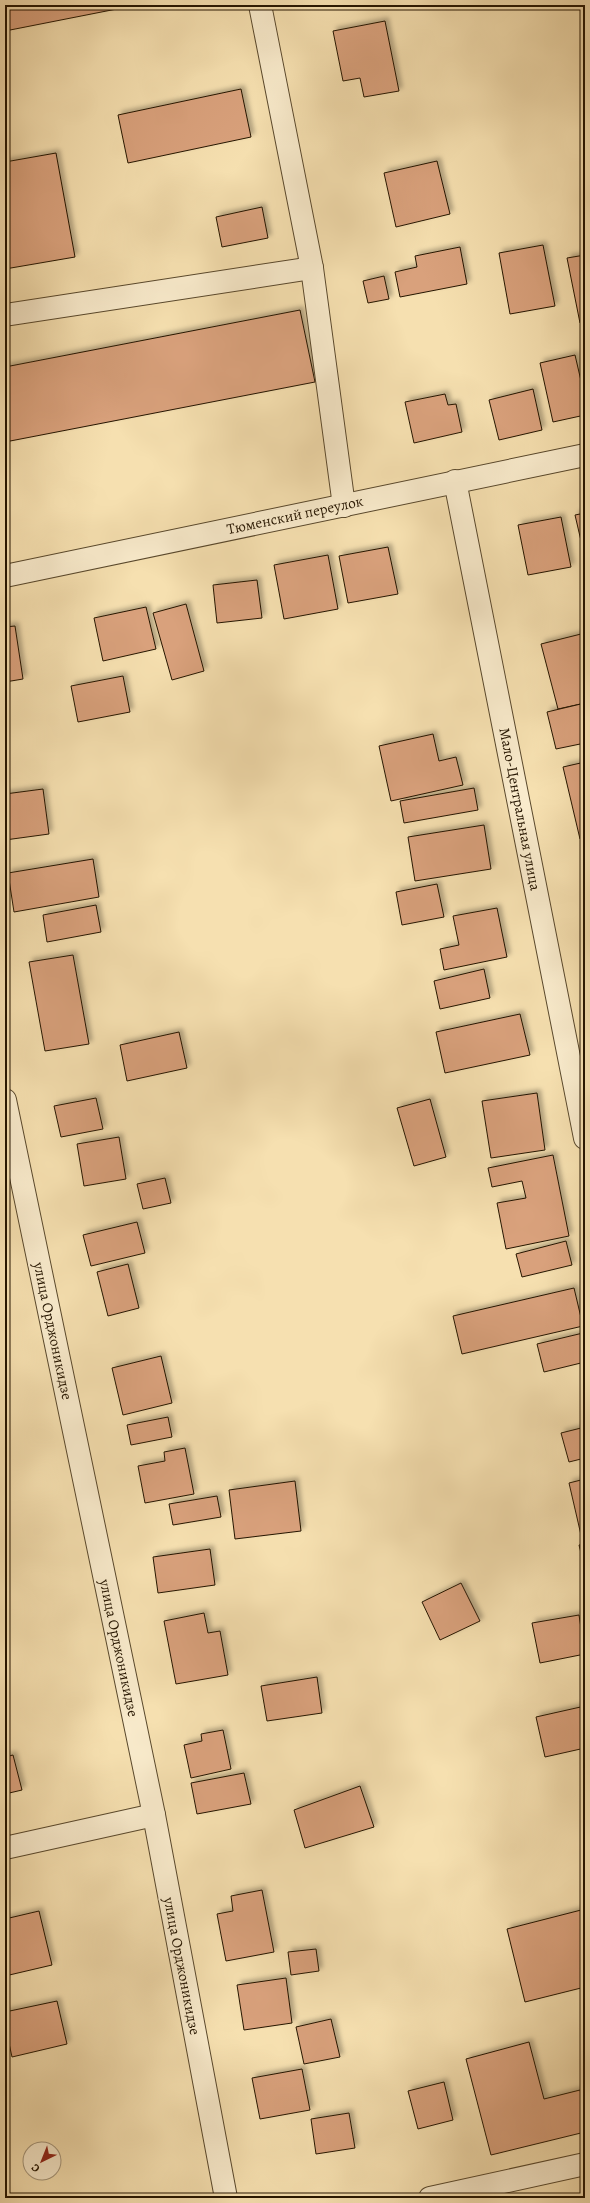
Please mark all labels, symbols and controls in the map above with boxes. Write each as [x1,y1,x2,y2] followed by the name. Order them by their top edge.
[225,491,365,539] street label: Тюменский переулок
[494,726,546,892] street label: Мало-Центральная улица
[28,1259,77,1402] street label: улица Орджоникидзе
[94,1576,143,1719] street label: улица Орджоникидзе
[159,1894,205,2037] street label: улица Орджоникидзе
[22,2141,62,2181] north arrow
[28,2160,43,2176] text: С

